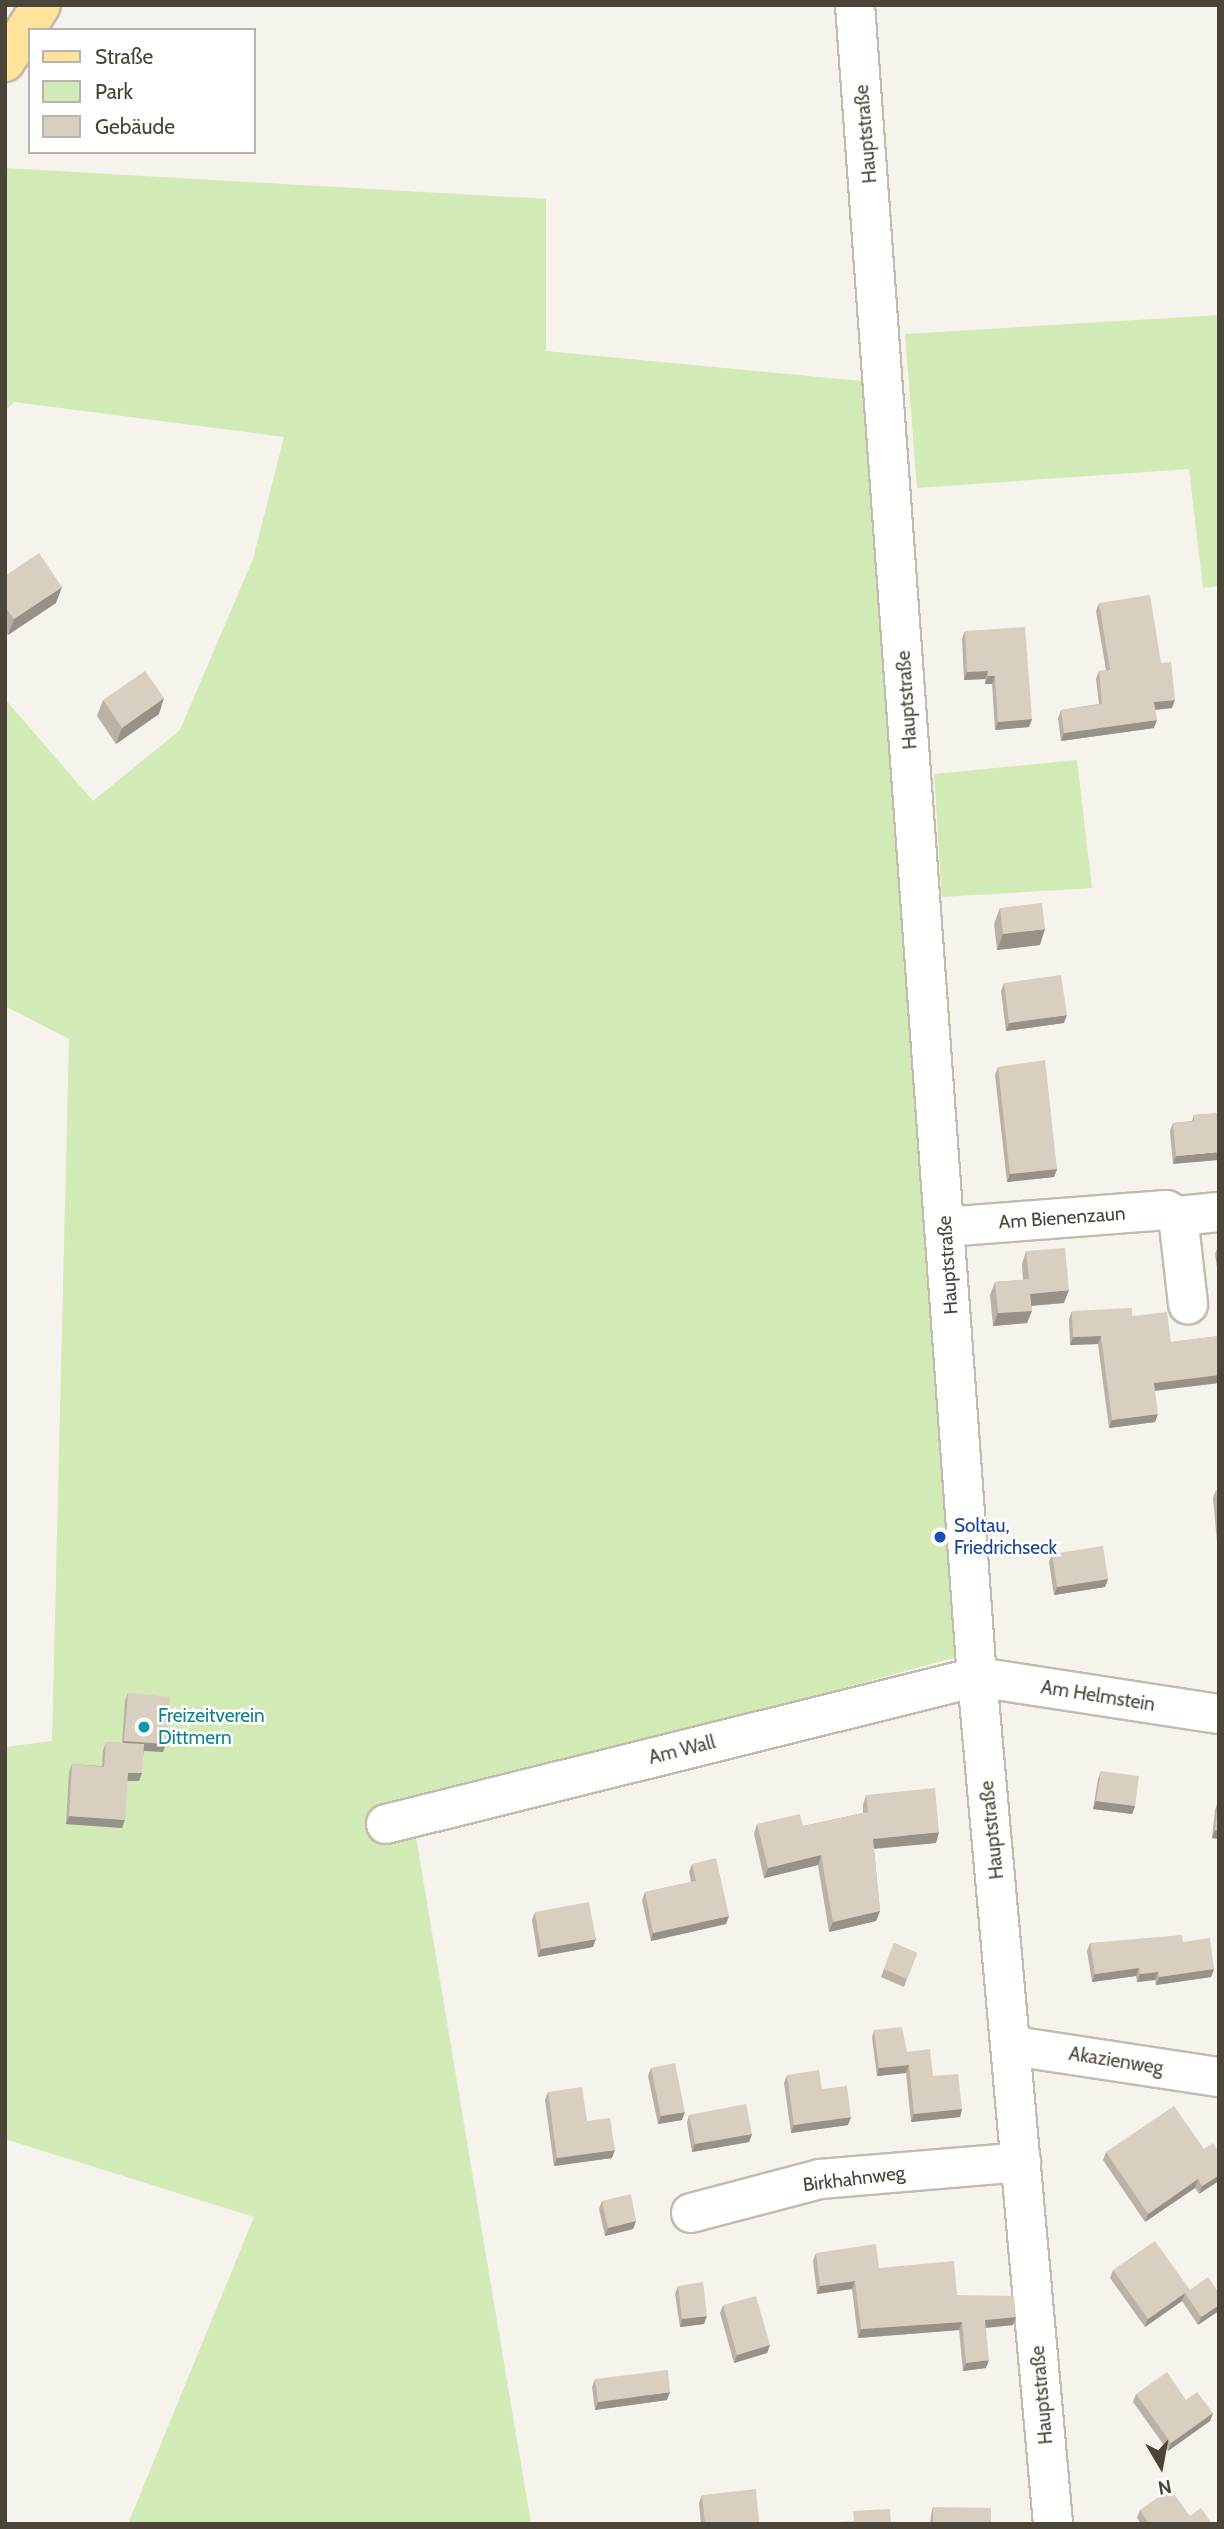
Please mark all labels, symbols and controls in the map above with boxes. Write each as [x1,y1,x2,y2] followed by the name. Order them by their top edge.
[28,28,256,154] legend
[95,44,153,69] text: Straße
[95,79,133,104] text: Park
[850,84,882,184] street label: Hauptstraße
[95,114,175,139] text: Gebäude
[892,650,922,750] street label: Hauptstraße
[998,1202,1126,1234] street label: Am Bienenzaun
[933,1215,963,1315] street label: Hauptstraße
[954,1515,1057,1559] place label: Soltau, Friedrichseck
[932,1529,948,1545] marker: Soltau, Friedrichseck
[1039,1676,1157,1716] street label: Am Helmstein
[158,1705,265,1749] place label: Freizeitverein Dittmern
[136,1719,152,1735] marker: Freizeitverein Dittmern
[646,1731,718,1769] street label: Am Wall
[975,1780,1009,1880] street label: Hauptstraße
[1067,2042,1165,2080] street label: Akazienweg
[802,2161,906,2197] street label: Birkhahnweg
[1026,2345,1058,2445] street label: Hauptstraße
[1126,2431,1196,2501] north arrow
[1156,2475,1173,2500] text: N

